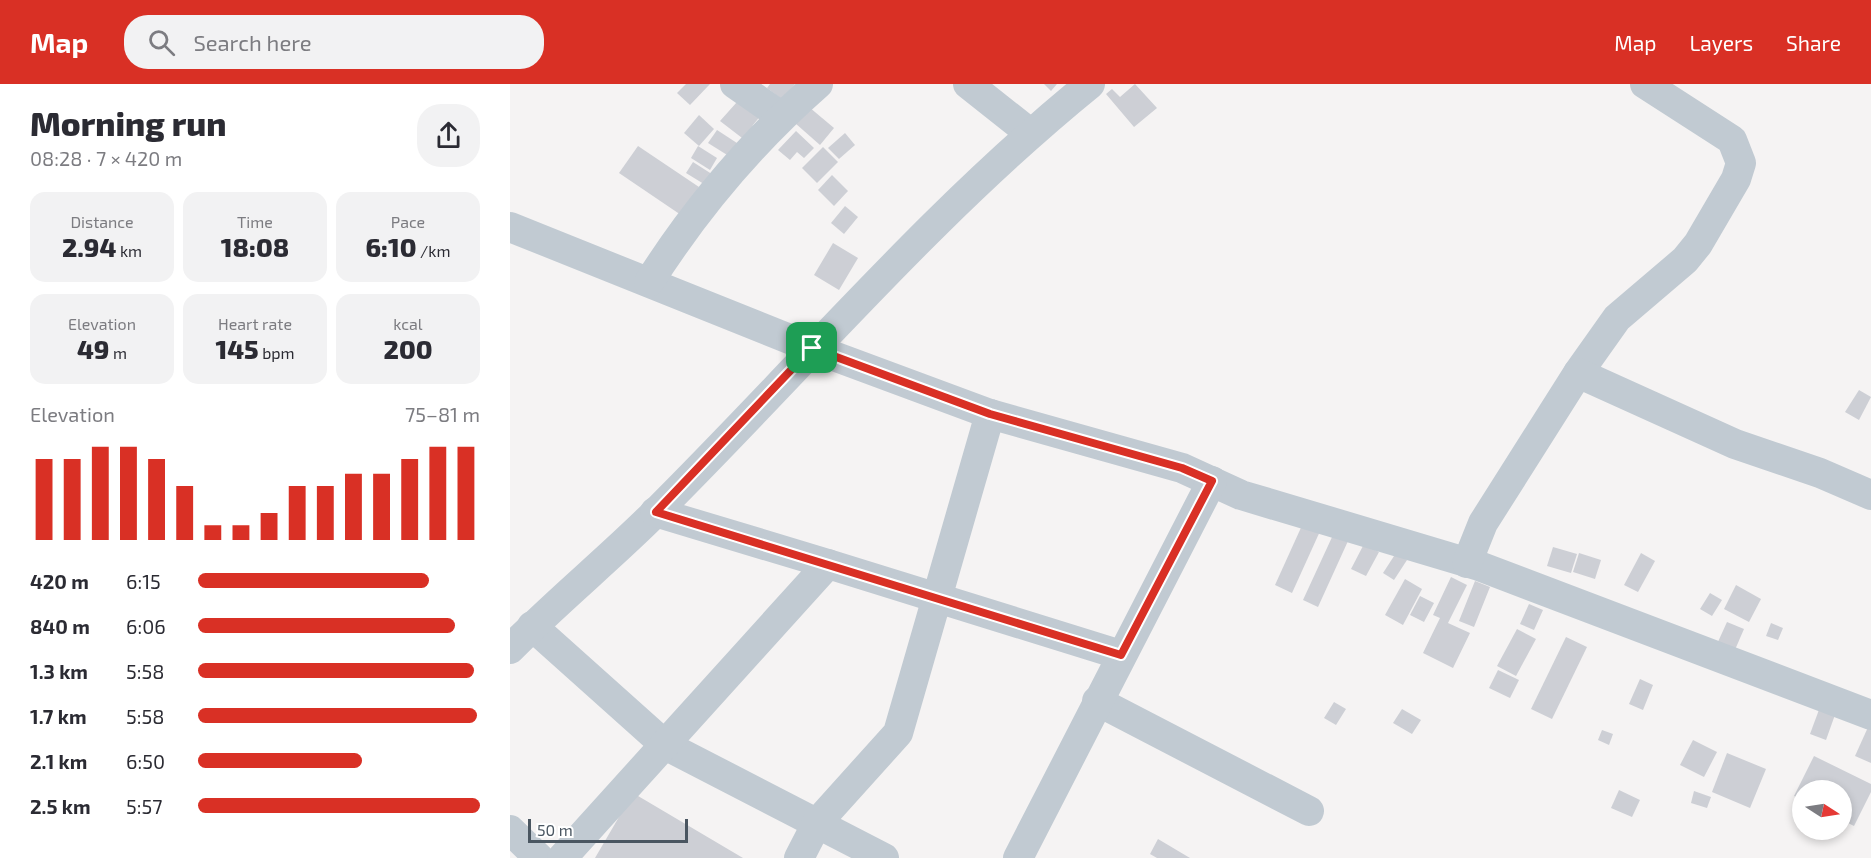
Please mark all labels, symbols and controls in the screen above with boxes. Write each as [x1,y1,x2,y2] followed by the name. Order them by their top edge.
[124,15,544,69] search box
[30,25,88,59] text: Map
[145,26,178,59] icon: search
[193,29,312,55] text: Search here
[1614,30,1656,55] text: Map
[1689,30,1753,55] text: Layers
[1786,30,1841,55] text: Share
[30,103,227,143] text: Morning run
[417,104,480,167] button: share
[30,146,182,170] text: 08:28 · 7 × 420 m
[70,212,134,231] text: Distance
[237,212,273,231] text: Time
[391,212,425,231] text: Pace
[62,231,116,262] text: 2.94
[221,231,289,262] text: 18:08
[365,231,417,262] text: 6:10
[116,241,142,260] text: km
[417,241,451,260] text: /km
[68,314,136,333] text: Elevation
[218,314,292,333] text: Heart rate
[393,314,423,333] text: kcal
[786,322,837,373] pin
[795,331,828,364] icon: arrive
[77,333,109,364] text: 49
[215,333,259,364] text: 145
[384,333,432,364] text: 200
[109,343,127,362] text: m
[259,343,295,362] text: bpm
[30,402,115,426] text: Elevation
[405,402,480,426] text: 75–81 m
[30,569,89,593] text: 420 m
[126,569,161,593] text: 6:15
[30,614,90,638] text: 840 m
[126,614,166,638] text: 6:06
[30,659,88,683] text: 1.3 km
[126,659,164,683] text: 5:58
[30,704,87,728] text: 1.7 km
[126,704,164,728] text: 5:58
[30,749,87,773] text: 2.1 km
[126,749,165,773] text: 6:50
[1792,780,1852,840] north arrow
[1792,780,1852,840] map controls
[30,794,91,818] text: 2.5 km
[126,794,162,818] text: 5:57
[528,816,688,844] scale bar
[537,820,573,839] text: 50 m

